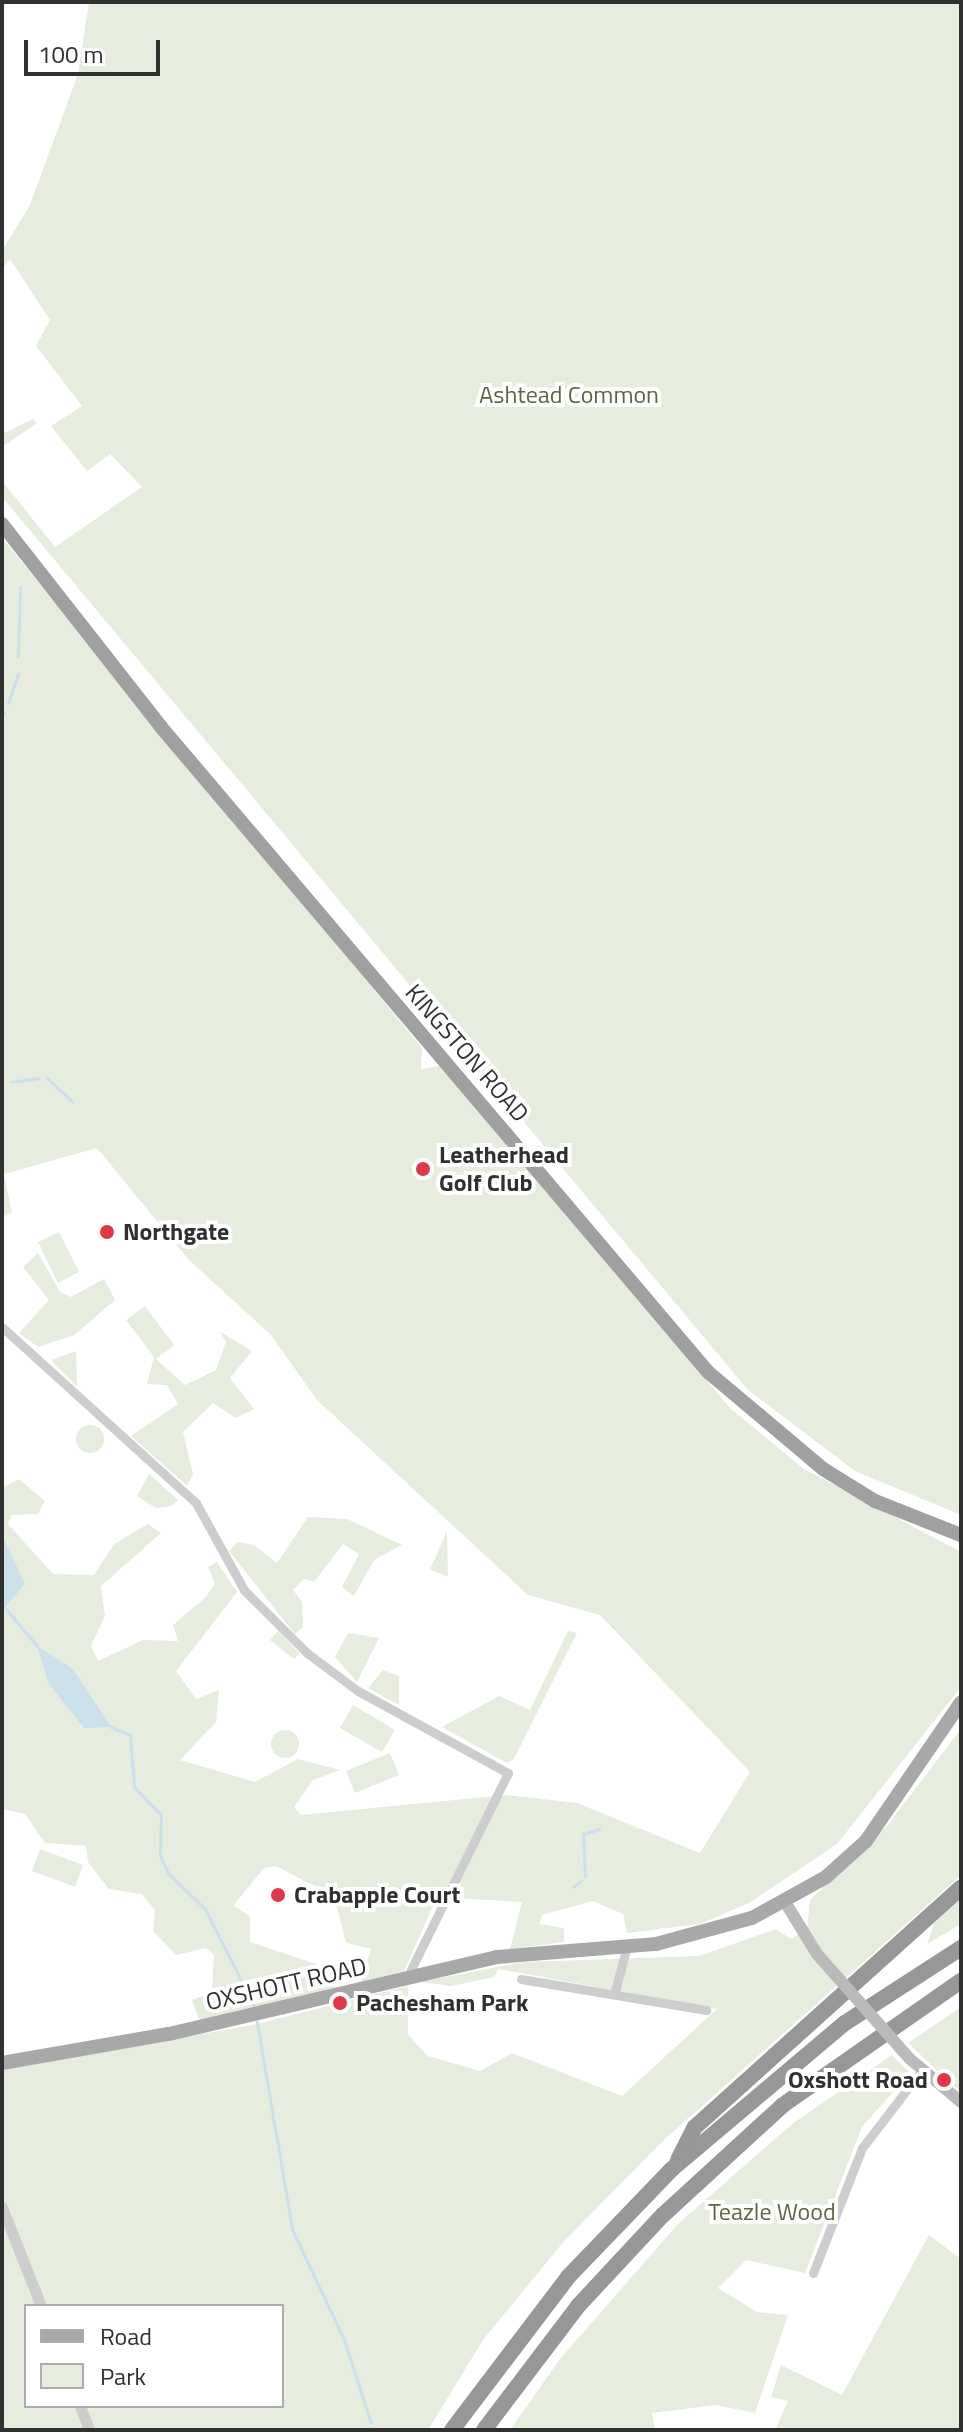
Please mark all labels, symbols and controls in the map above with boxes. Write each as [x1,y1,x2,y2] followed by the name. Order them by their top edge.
[28,24,164,74] scale bar
[38,36,104,72] text: 100 m
[479,381,659,409] park label: Ashtead Common
[399,978,535,1128] street label: KINGSTON ROAD
[439,1141,569,1197] place label: Leatherhead Golf Club
[414,1160,432,1178] marker: Leatherhead Golf Club
[123,1218,229,1246] place label: Northgate
[98,1223,116,1241] marker: Northgate
[294,1881,460,1909] place label: Crabapple Court
[269,1886,287,1904] marker: Crabapple Court
[203,1952,369,2016] street label: OXSHOTT ROAD
[356,1989,528,2017] place label: Pachesham Park
[331,1994,349,2012] marker: Pachesham Park
[788,2066,928,2094] place label: Oxshott Road
[935,2071,953,2089] marker: Oxshott Road
[708,2198,836,2226] park label: Teazle Wood
[24,2304,284,2408] legend
[100,2318,152,2354] text: Road
[100,2358,146,2394] text: Park

